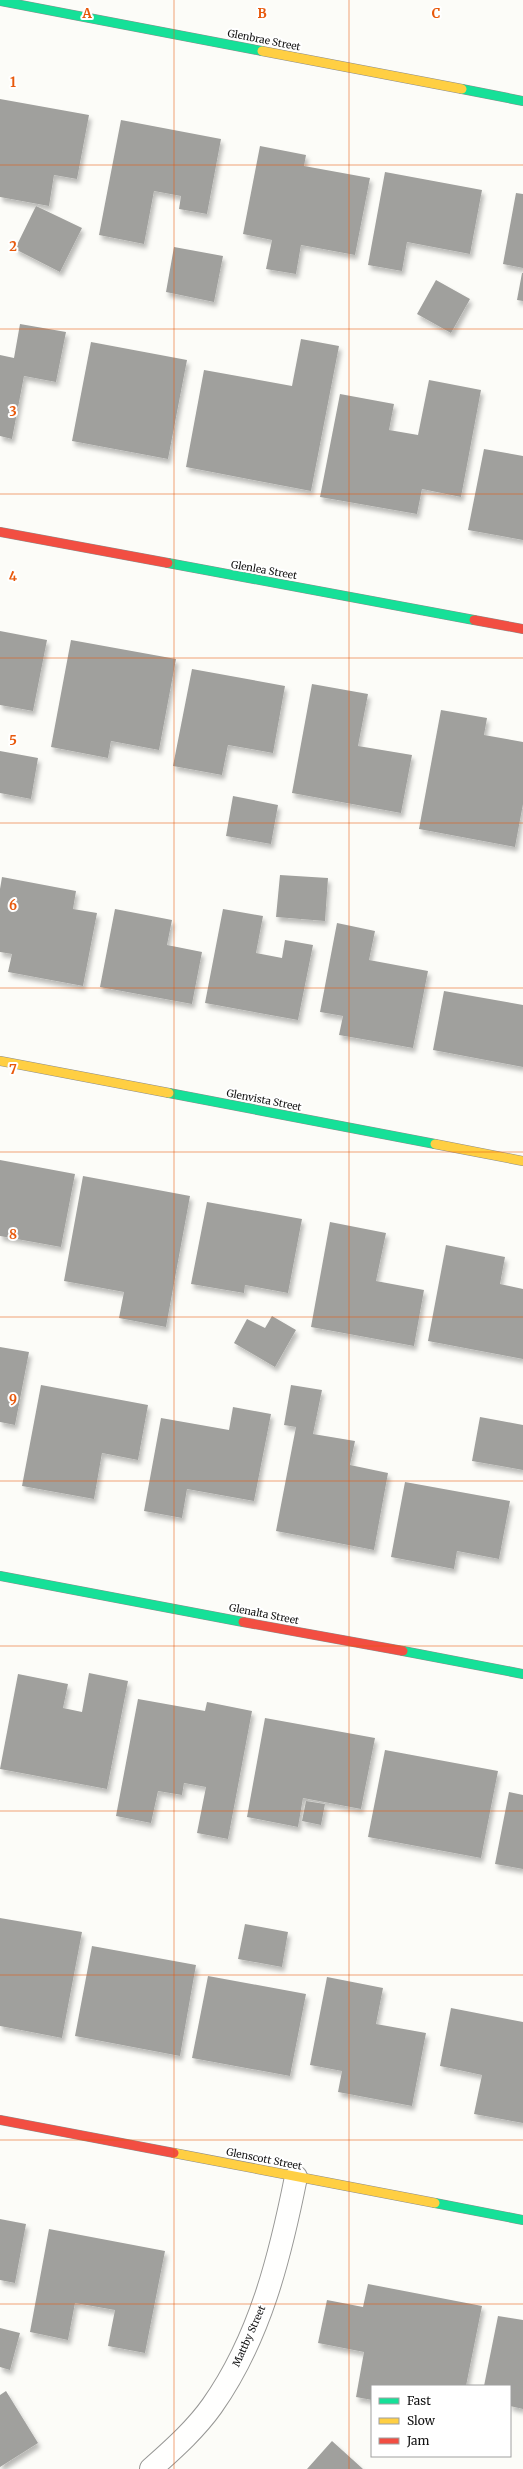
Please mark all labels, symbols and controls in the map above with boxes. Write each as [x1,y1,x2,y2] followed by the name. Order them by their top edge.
[81,5,92,22] text: A
[257,5,267,22] text: B
[432,5,441,22] text: C
[226,27,302,53] street label: Glenbrae Street
[10,74,16,91] text: 1
[9,238,17,255] text: 2
[9,403,17,420] text: 3
[230,558,298,582] street label: Glenlea Street
[9,568,18,585] text: 4
[9,732,17,749] text: 5
[9,897,17,914] text: 6
[9,1061,17,1078] text: 7
[225,1086,303,1114] street label: Glenvista Street
[9,1226,17,1243] text: 8
[9,1391,17,1408] text: 9
[228,1601,300,1627] street label: Glenalta Street
[225,2145,303,2173] street label: Glenscott Street
[230,2303,268,2369] street label: Mattby Street
[371,2385,511,2457] legend
[407,2393,431,2408] text: Fast
[407,2413,436,2428] text: Slow
[406,2433,430,2448] text: Jam

